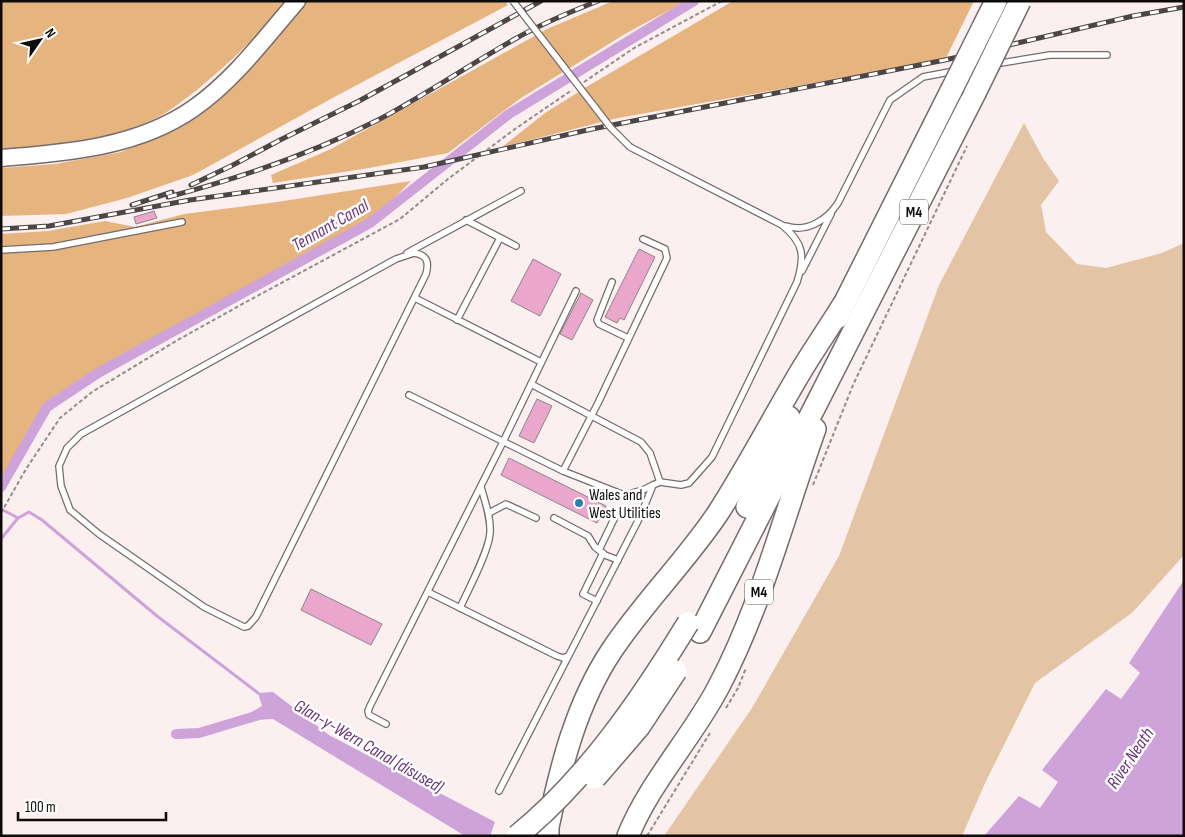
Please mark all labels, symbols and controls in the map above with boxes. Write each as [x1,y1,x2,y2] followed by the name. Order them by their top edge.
[15,15,65,65] north arrow
[41,25,60,41] text: N
[288,195,373,256] water label: Tennant Canal
[900,200,928,224] road number: M4
[589,486,661,523] place label: Wales and West Utilities
[573,497,585,509] marker: Wales and West Utilities
[745,580,773,604] road number: M4
[290,695,447,798] water label: Glan-y-Wern Canal (disused)
[1102,723,1159,793] water label: River Neath
[18,790,165,822] scale bar
[25,798,56,817] text: 100 m

